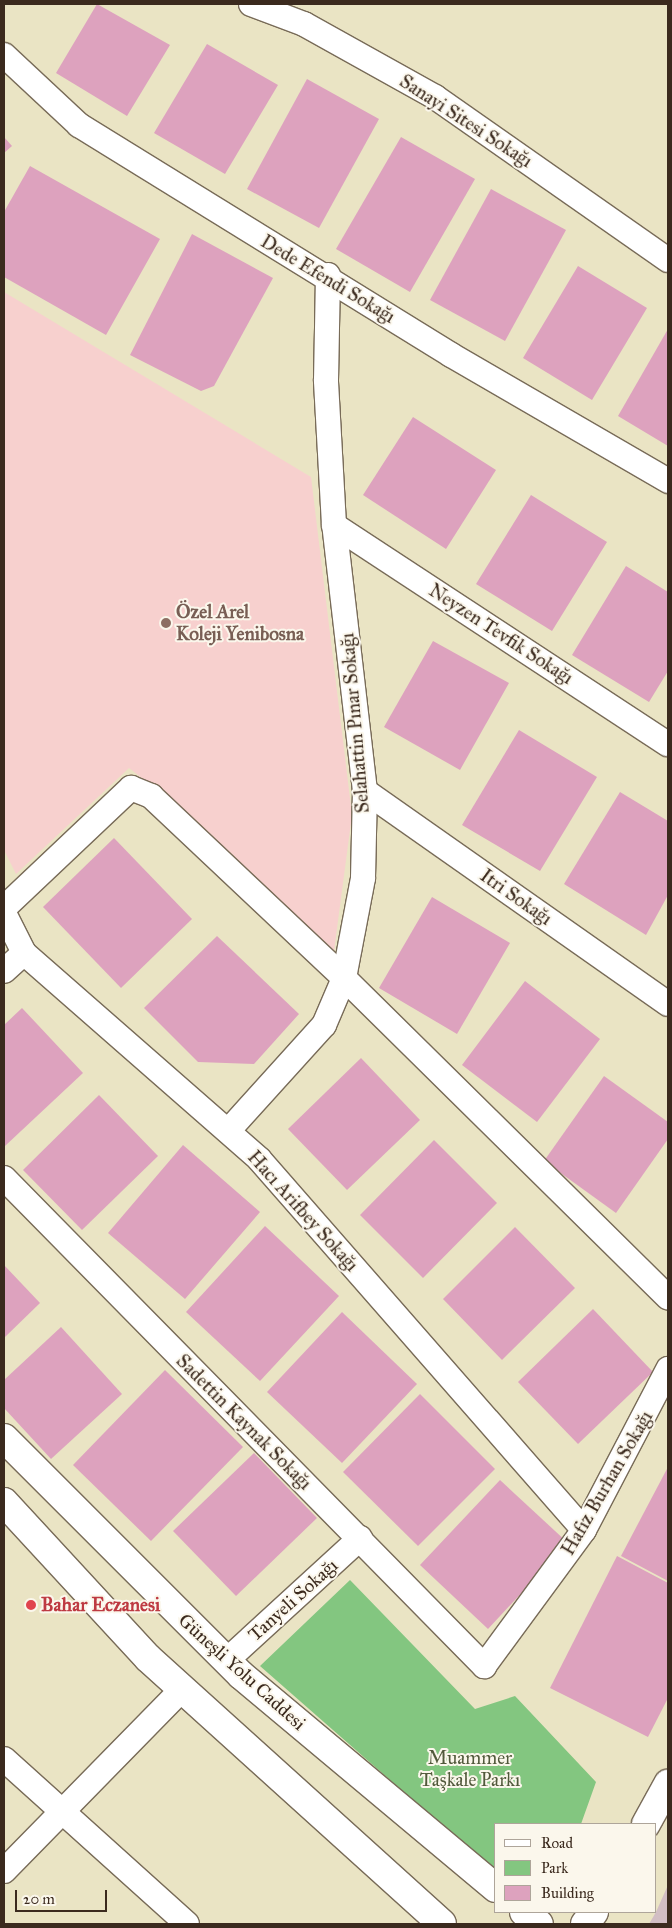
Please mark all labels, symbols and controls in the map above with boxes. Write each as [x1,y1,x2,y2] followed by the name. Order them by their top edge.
[395,70,537,172] street label: Sanayi Sitesi Sokağı
[257,230,399,328] street label: Dede Efendi Sokağı
[425,579,577,689] street label: Neyzen Tevfik Sokağı
[176,601,304,645] place label: Özel Arel Koleji Yenibosna
[160,617,172,629] marker: Özel Arel Koleji Yenibosna
[336,632,374,814] street label: Selahattin Pınar Sokağı
[476,864,556,930] street label: Itri Sokağı
[243,1146,363,1276] street label: Hacı Arifbey Sokağı
[171,1349,317,1495] street label: Sadettin Kaynak Sokağı
[556,1407,658,1559] street label: Hafız Burhan Sokağı
[244,1554,342,1646] street label: Tanyeli Sokağı
[41,1594,160,1616] place label: Bahar Eczanesi
[25,1599,37,1611] marker: Bahar Eczanesi
[174,1609,310,1735] street label: Güneşli Yolu Caddesi
[420,1747,520,1791] park label: Muammer Taşkale Parkı
[494,1823,657,1913] legend
[541,1834,573,1852] text: Road
[541,1859,568,1877] text: Park
[18,1880,110,1912] scale bar
[541,1884,594,1902] text: Building
[23,1890,55,1908] text: 20 m

